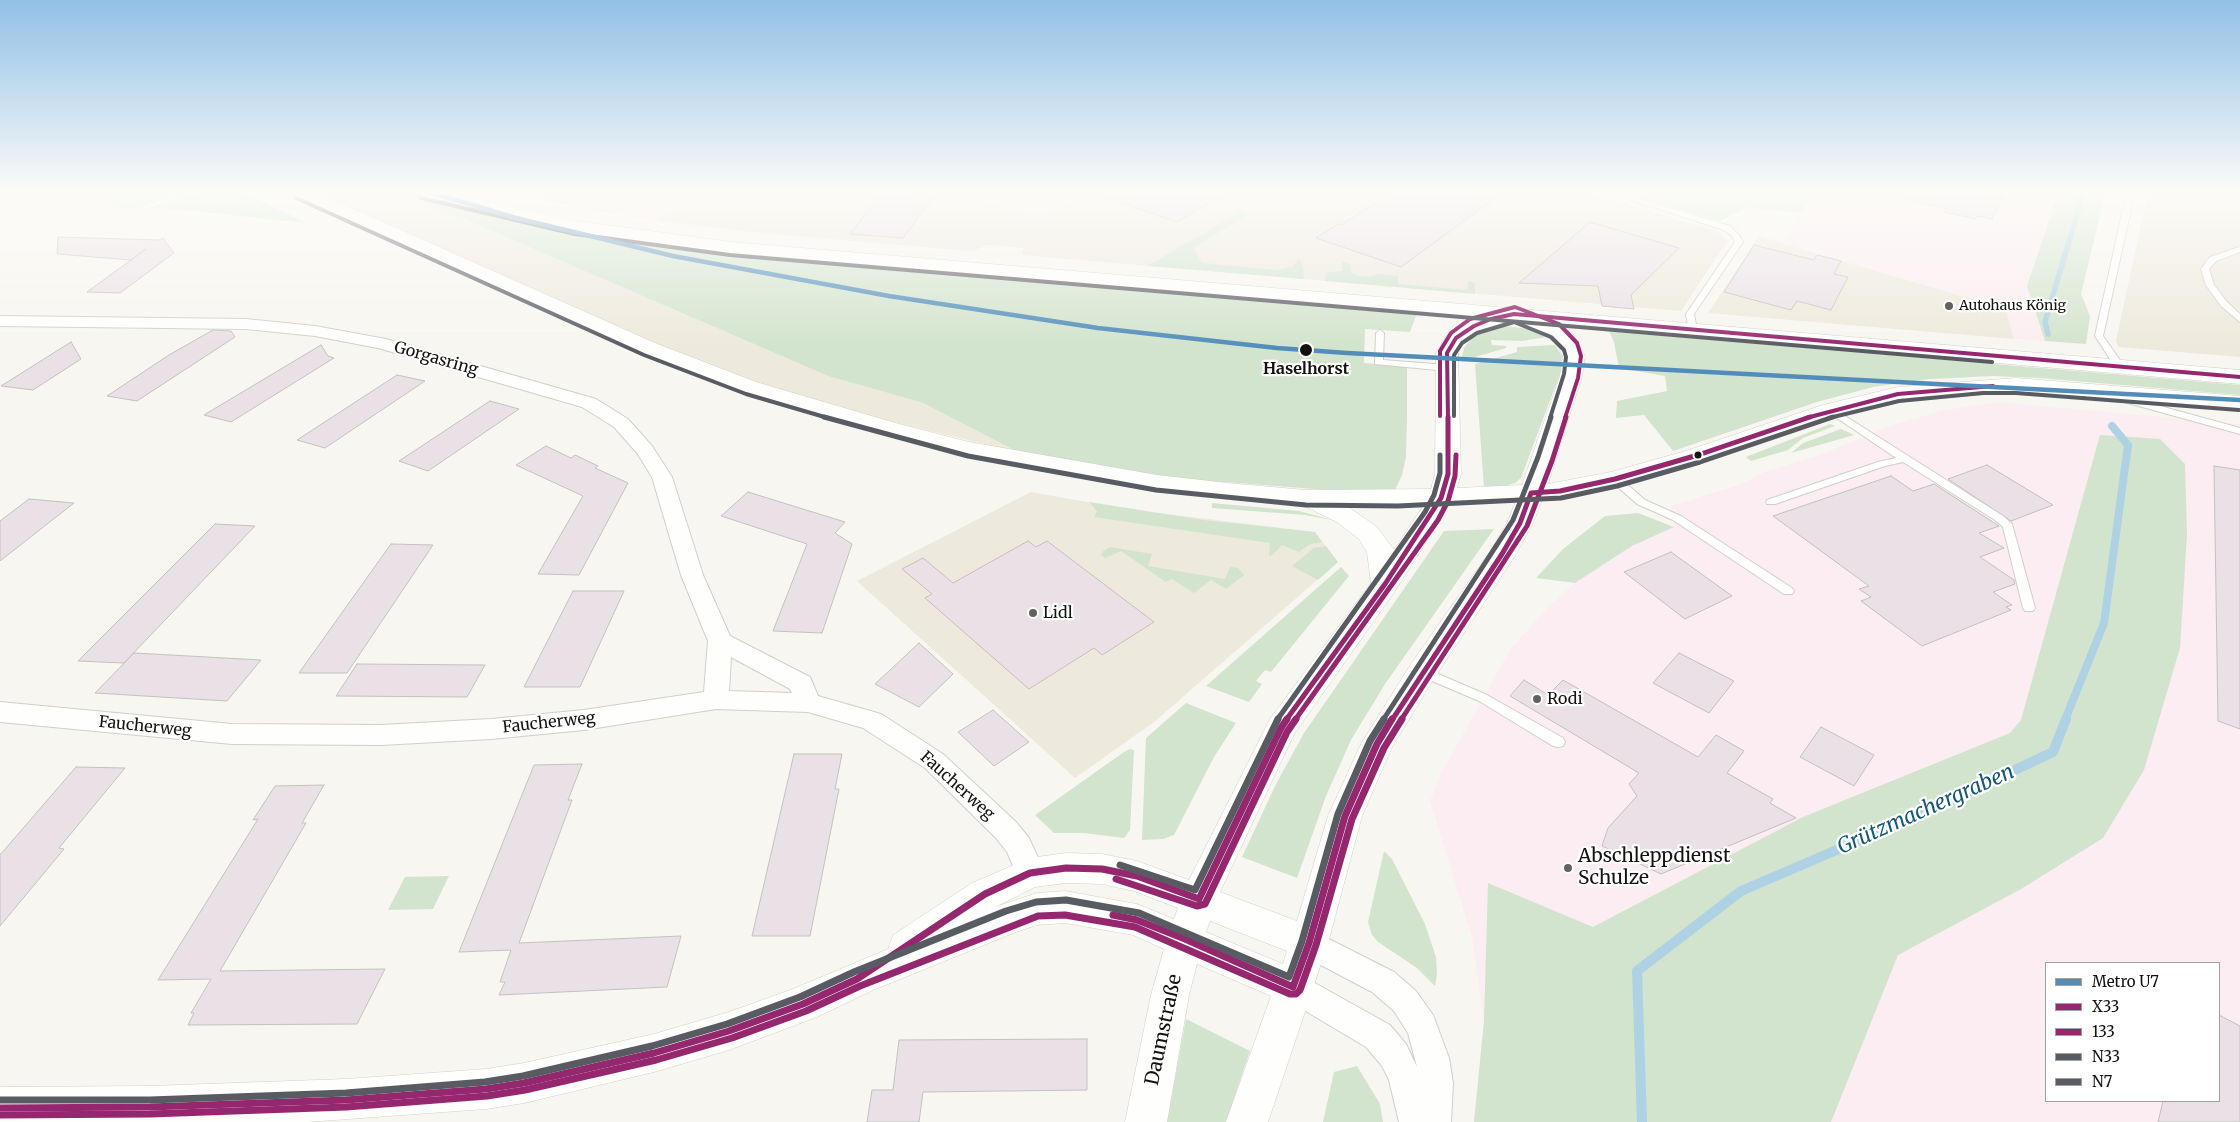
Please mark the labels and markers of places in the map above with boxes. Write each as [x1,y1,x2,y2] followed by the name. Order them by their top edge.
[1959,298,2066,314] place label: Autohaus König
[1943,300,1955,312] marker: Autohaus König
[1298,342,1314,358] marker: Haselhorst
[1263,359,1349,379] place label: Haselhorst
[1693,450,1703,460] unlabelled marker
[1043,603,1073,623] place label: Lidl
[1027,607,1039,619] marker: Lidl
[1547,689,1583,709] place label: Rodi
[1531,693,1543,705] marker: Rodi
[1578,846,1730,890] place label: Abschleppdienst Schulze
[1562,862,1574,874] marker: Abschleppdienst Schulze

